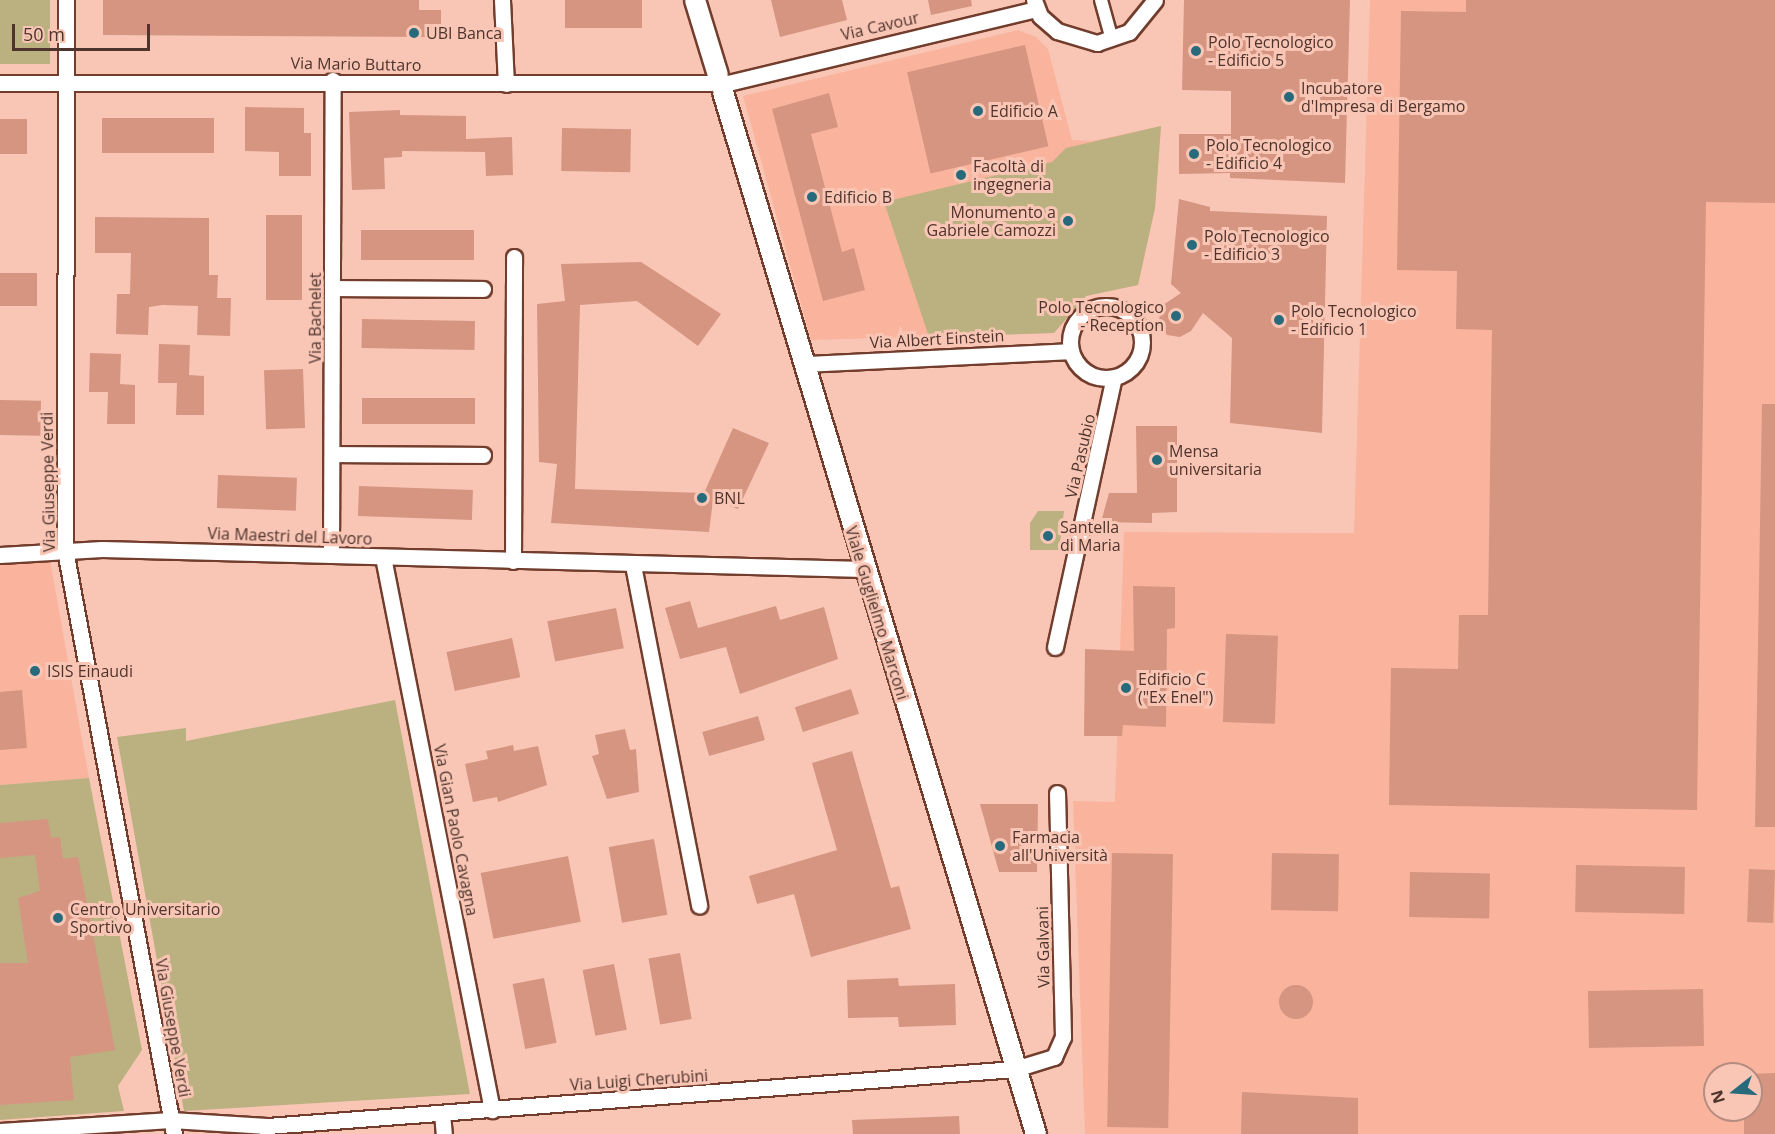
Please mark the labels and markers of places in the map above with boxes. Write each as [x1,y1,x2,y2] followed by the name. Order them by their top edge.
[426,23,502,43] place label: UBI Banca
[407,26,421,40] marker: UBI Banca
[1208,32,1334,70] place label: Polo Tecnologico - Edificio 5
[1189,44,1203,58] marker: Polo Tecnologico - Edificio 5
[1301,78,1465,116] place label: Incubatore d'Impresa di Bergamo
[1282,90,1296,104] marker: Incubatore d'Impresa di Bergamo
[990,101,1058,121] place label: Edificio A
[971,104,985,118] marker: Edificio A
[1206,135,1332,173] place label: Polo Tecnologico - Edificio 4
[1187,147,1201,161] marker: Polo Tecnologico - Edificio 4
[973,156,1051,194] place label: Facoltà di ingegneria
[954,168,968,182] marker: Facoltà di ingegneria
[824,187,892,207] place label: Edificio B
[805,190,819,204] marker: Edificio B
[926,202,1056,240] place label: Monumento a Gabriele Camozzi
[1061,214,1075,228] marker: Monumento a Gabriele Camozzi
[1204,226,1330,264] place label: Polo Tecnologico - Edificio 3
[1185,238,1199,252] marker: Polo Tecnologico - Edificio 3
[1038,297,1164,335] place label: Polo Tecnologico - Reception
[1291,301,1417,339] place label: Polo Tecnologico - Edificio 1
[1169,309,1183,323] marker: Polo Tecnologico - Reception
[1272,313,1286,327] marker: Polo Tecnologico - Edificio 1
[1169,441,1262,479] place label: Mensa universitaria
[1150,453,1164,467] marker: Mensa universitaria
[714,488,745,508] place label: BNL
[695,491,709,505] marker: BNL
[1060,517,1121,555] place label: Santella di Maria
[1041,529,1055,543] marker: Santella di Maria
[47,661,133,681] place label: ISIS Einaudi
[28,664,42,678] marker: ISIS Einaudi
[1138,669,1213,707] place label: Edificio C ("Ex Enel")
[1119,681,1133,695] marker: Edificio C ("Ex Enel")
[1012,827,1108,865] place label: Farmacia all'Università
[993,839,1007,853] marker: Farmacia all'Università
[70,899,220,937] place label: Centro Universitario Sportivo
[51,911,65,925] marker: Centro Universitario Sportivo

